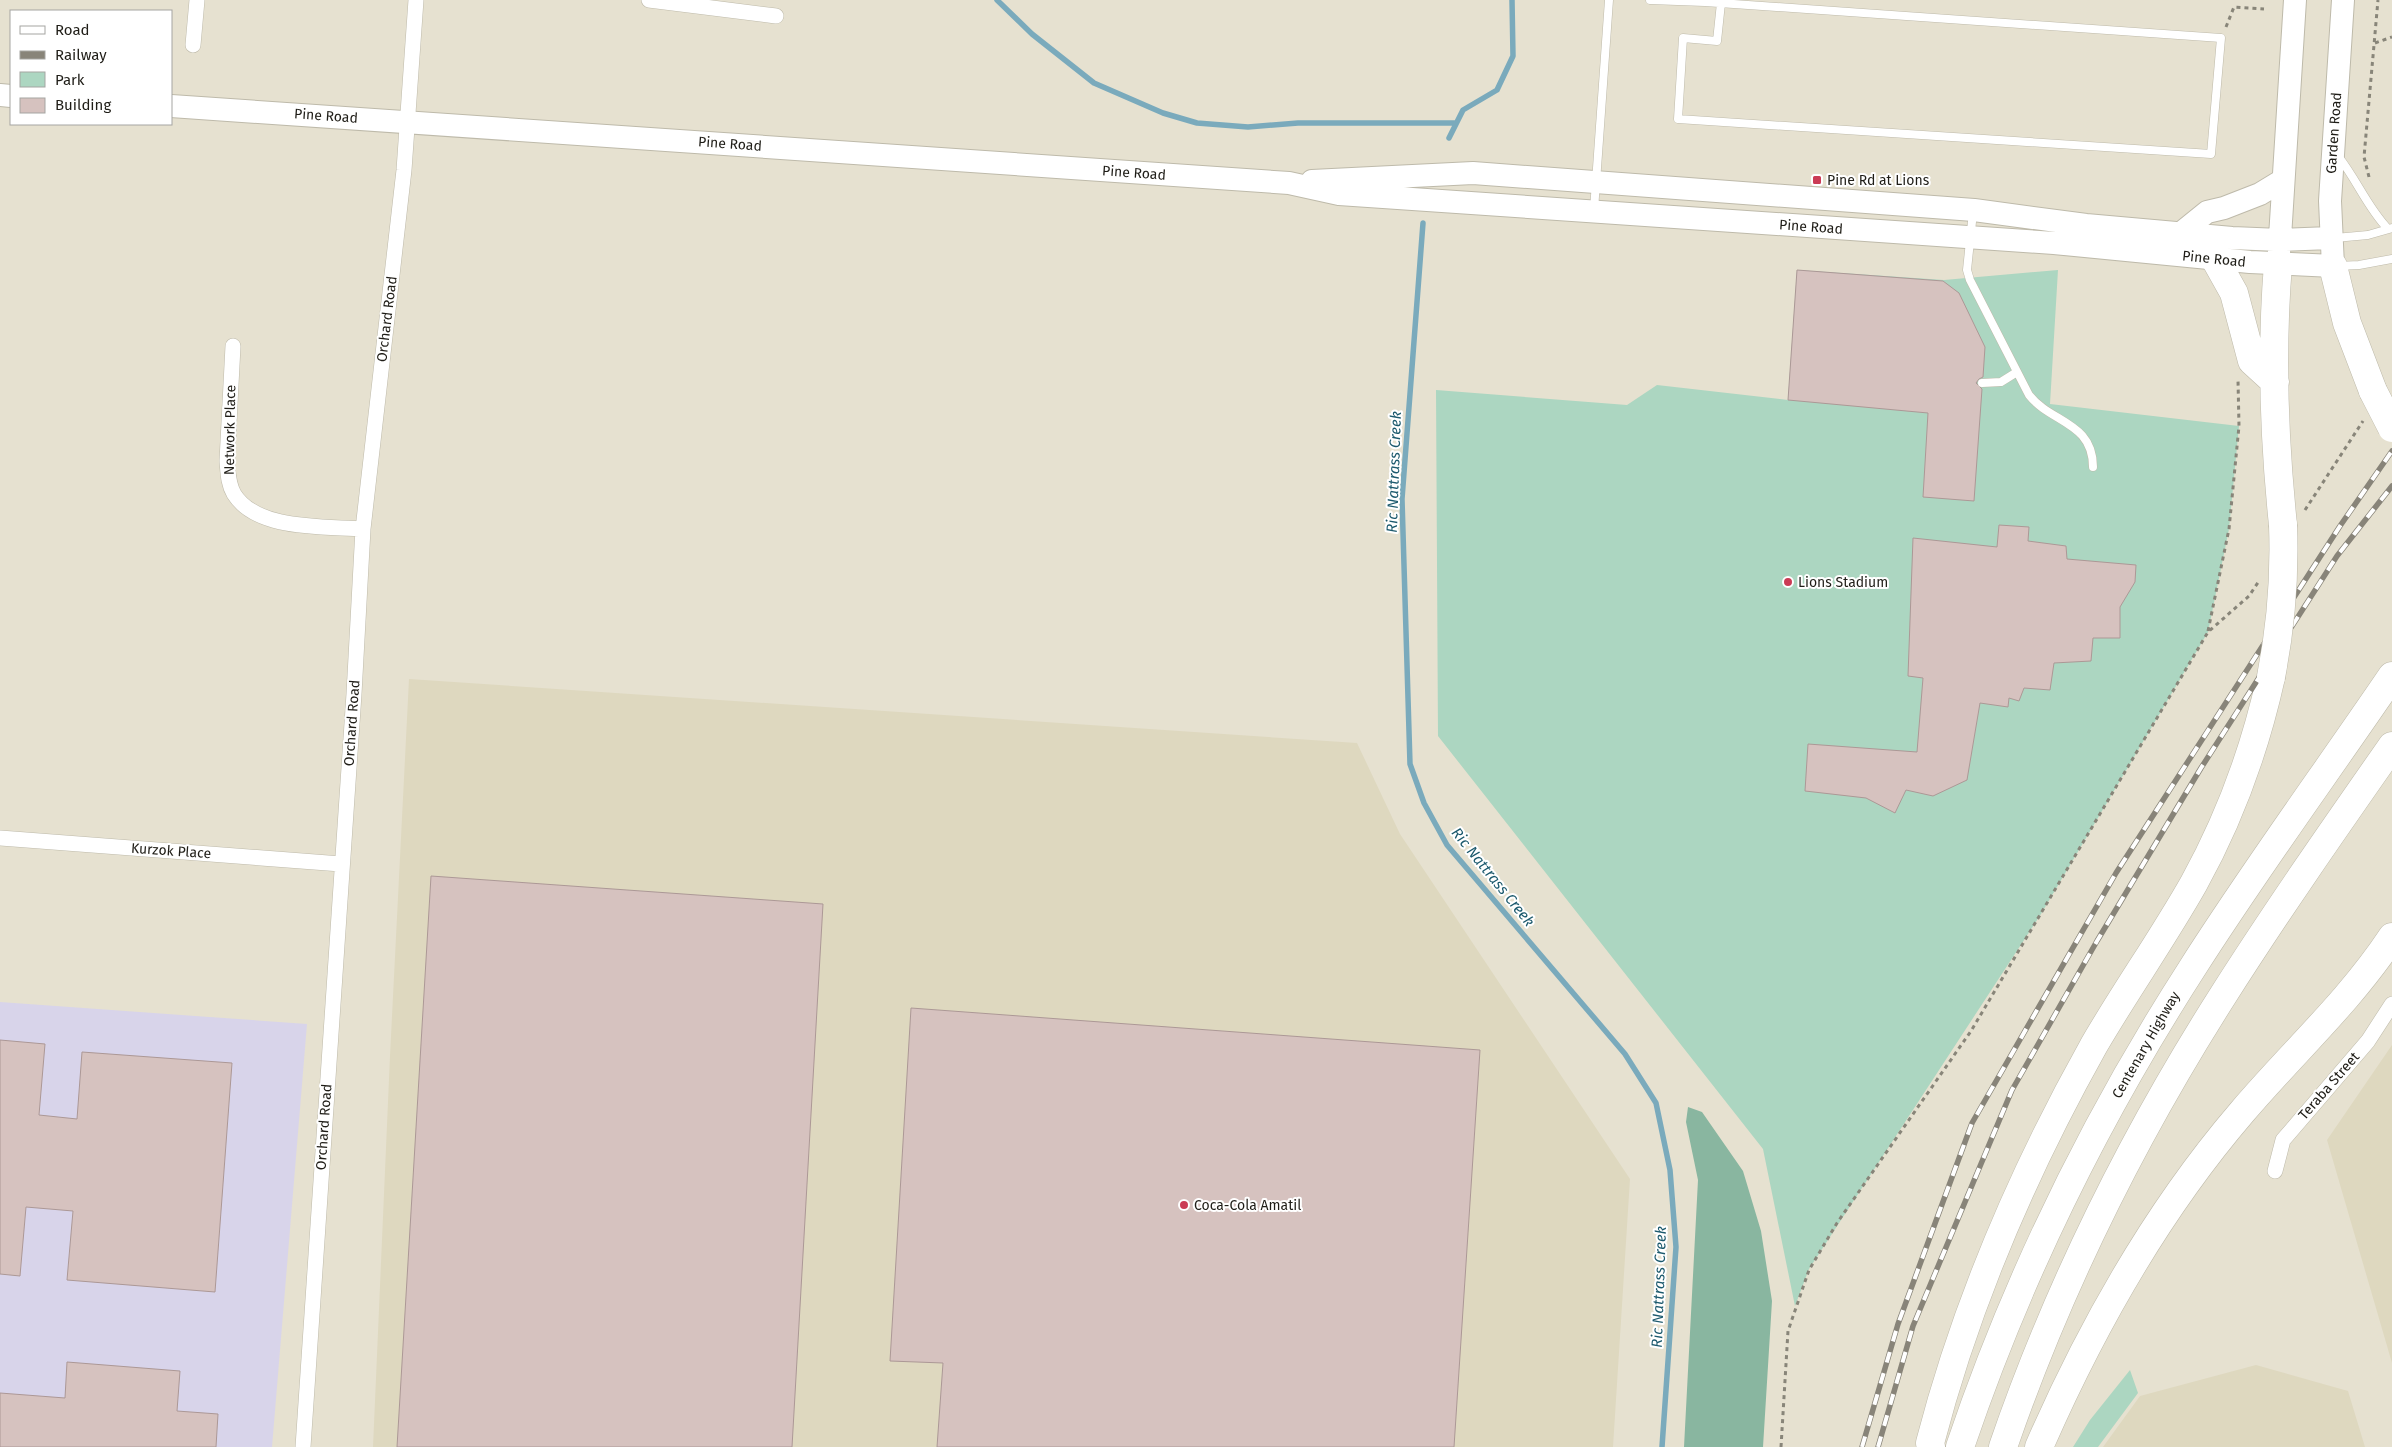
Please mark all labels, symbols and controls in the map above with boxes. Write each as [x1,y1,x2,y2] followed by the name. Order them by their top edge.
[10,10,172,125] legend
[55,21,90,39] text: Road
[55,46,107,64] text: Railway
[55,71,85,89] text: Park
[2323,92,2345,174] street label: Garden Road
[55,96,111,114] text: Building
[294,105,358,127] street label: Pine Road
[698,133,762,155] street label: Pine Road
[1102,162,1166,184] street label: Pine Road
[1827,172,1930,189] place label: Pine Rd at Lions
[1811,174,1823,186] marker: Pine Rd at Lions
[1779,216,1843,238] street label: Pine Road
[2181,247,2247,271] street label: Pine Road
[373,275,401,363] street label: Orchard Road
[221,385,239,475] street label: Network Place
[1383,411,1405,533] water label: Ric Nattrass Creek
[1798,574,1888,591] place label: Lions Stadium
[1782,576,1794,588] marker: Lions Stadium
[341,679,363,767] street label: Orchard Road
[1448,824,1538,930] water label: Ric Nattrass Creek
[130,840,212,862] street label: Kurzok Place
[2108,988,2184,1102] street label: Centenary Highway
[2295,1048,2364,1123] street label: Teraba Street
[313,1083,335,1171] street label: Orchard Road
[1194,1197,1301,1214] place label: Coca-Cola Amatil
[1178,1199,1190,1211] marker: Coca-Cola Amatil
[1648,1226,1670,1348] water label: Ric Nattrass Creek

